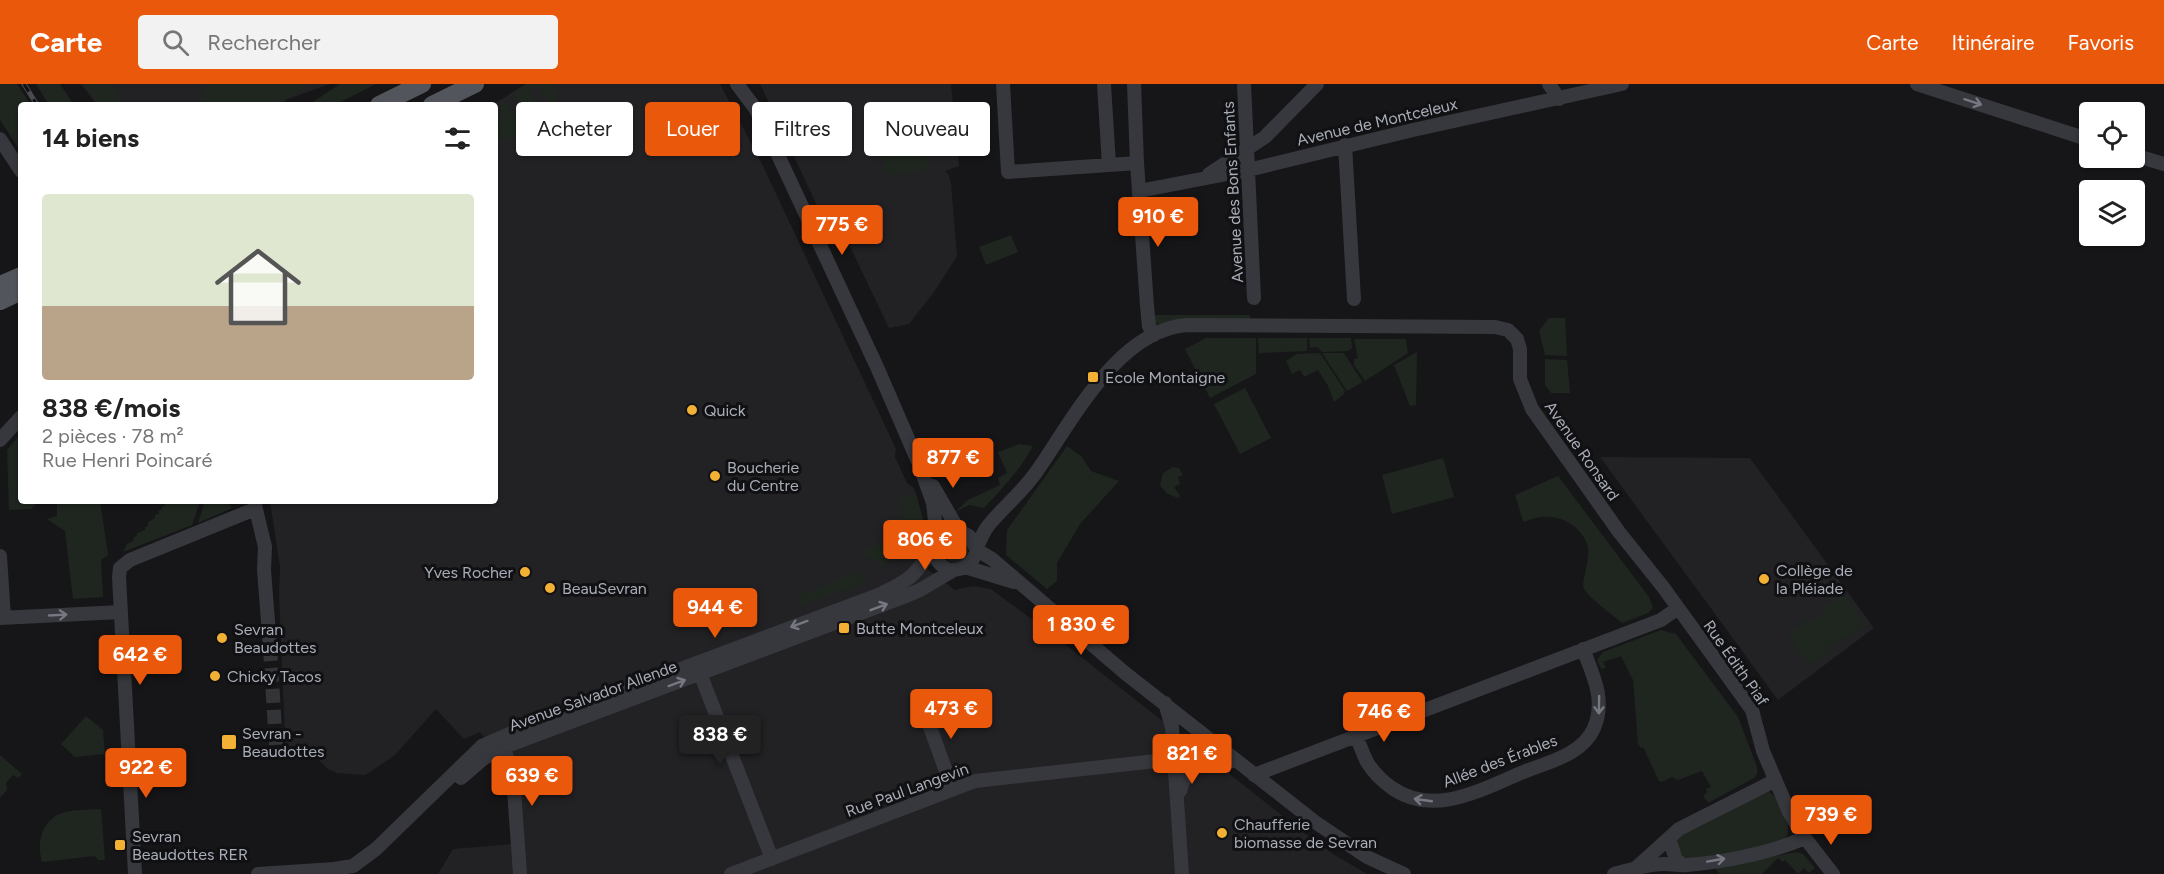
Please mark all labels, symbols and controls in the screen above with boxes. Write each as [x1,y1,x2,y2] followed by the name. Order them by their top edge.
[138,15,558,69] search box
[30,25,102,59] text: Carte
[159,26,192,59] icon: search
[207,29,320,56] text: Rechercher
[1866,30,1919,55] text: Carte
[1952,30,2035,55] text: Itinéraire
[2068,30,2134,55] text: Favoris
[1295,94,1459,150] street label: Avenue de Montceleux
[1963,98,1982,109] one-way arrow
[1219,101,1247,283] street label: Avenue des Bons Enfants
[516,102,633,156] chip: Acheter
[645,102,740,156] chip: Louer
[752,102,852,156] chip: Filtres
[864,102,990,156] chip: Nouveau
[2079,102,2145,246] map controls
[2079,102,2145,168] button: locate
[42,122,139,154] text: 14 biens
[441,122,474,155] icon: filters
[2079,180,2145,246] button: layers
[1116,197,1200,248] pin: 910 €
[1132,204,1184,228] text: 910 €
[800,205,884,256] pin: 775 €
[816,212,868,236] text: 775 €
[204,233,312,341] icon: home
[1105,368,1226,387] place label: Ecole Montaigne
[1086,370,1100,384] marker: Ecole Montaigne
[42,392,180,424] text: 838 €/mois
[1541,398,1623,504] street label: Avenue Ronsard
[704,401,746,420] place label: Quick
[685,403,699,417] marker: Quick
[42,424,184,448] text: 2 pièces · 78 m²
[911,438,995,489] pin: 877 €
[926,445,980,469] text: 877 €
[42,448,212,472] text: Rue Henri Poincaré
[727,458,799,495] place label: Boucherie du Centre
[708,469,722,483] marker: Boucherie du Centre
[883,520,967,571] pin: 806 €
[897,527,953,551] text: 806 €
[1776,561,1853,598] place label: Collège de la Pléiade
[424,563,514,582] place label: Yves Rocher
[518,565,532,579] marker: Yves Rocher
[1757,572,1771,586] marker: Collège de la Pléiade
[562,579,647,598] place label: BeauSevran
[543,581,557,595] marker: BeauSevran
[673,588,757,639] pin: 944 €
[687,595,743,619] text: 944 €
[869,600,888,611] one-way arrow
[1026,605,1136,656] pin: 1 830 €
[48,610,68,621] one-way arrow
[1047,612,1115,636] text: 1 830 €
[1699,617,1773,710] street label: Rue Édith Piaf
[856,619,984,638] place label: Butte Montceleux
[234,620,317,657] place label: Sevran Beaudottes
[790,620,809,631] one-way arrow
[837,621,851,635] marker: Butte Montceleux
[215,631,229,645] marker: Sevran Beaudottes
[98,635,182,686] pin: 642 €
[113,642,167,666] text: 642 €
[506,657,680,735] street label: Avenue Salvador Allende
[227,667,321,686] place label: Chicky Tacos
[208,669,222,683] marker: Chicky Tacos
[667,676,686,687] one-way arrow
[909,689,993,740] pin: 473 €
[1342,692,1426,743] pin: 746 €
[1593,694,1604,714] one-way arrow
[924,696,978,720] text: 473 €
[1357,699,1411,723] text: 746 €
[678,715,762,766] pin: 838 €
[693,722,747,746] text: 838 €
[242,724,325,761] place label: Sevran - Beaudottes
[1440,730,1560,792] street label: Allée des Érables
[220,733,238,751] marker: Sevran - Beaudottes
[1150,734,1234,785] pin: 821 €
[1167,741,1217,765] text: 821 €
[104,748,188,799] pin: 922 €
[119,755,173,779] text: 922 €
[490,756,574,807] pin: 639 €
[843,759,971,821] street label: Rue Paul Langevin
[506,763,558,787] text: 639 €
[1413,794,1433,805] one-way arrow
[1789,795,1873,846] pin: 739 €
[1805,802,1857,826] text: 739 €
[1234,815,1377,852] place label: Chaufferie biomasse de Sevran
[1215,826,1229,840] marker: Chaufferie biomasse de Sevran
[132,827,248,864] place label: Sevran Beaudottes RER
[113,838,127,852] marker: Sevran Beaudottes RER
[1706,855,1725,866] one-way arrow

